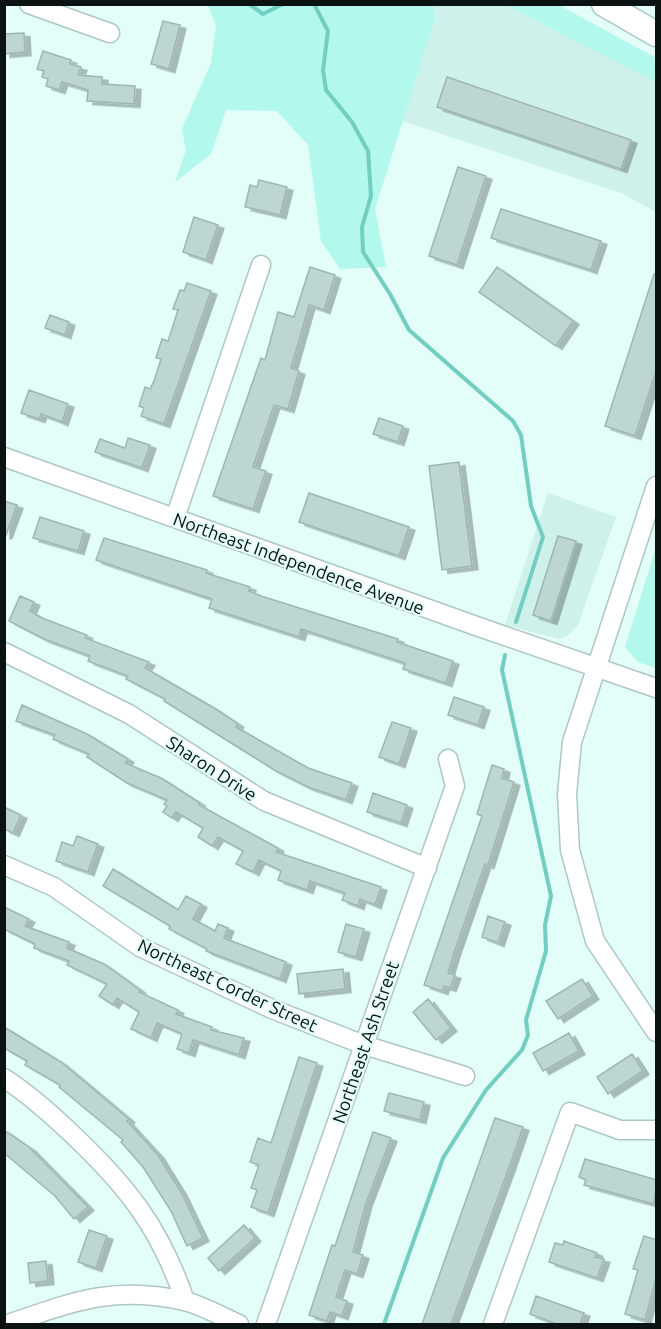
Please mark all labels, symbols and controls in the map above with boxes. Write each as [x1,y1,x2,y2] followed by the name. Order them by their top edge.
[171,508,427,618] street label: Northeast Independence Avenue
[163,731,261,805] street label: Sharon Drive
[135,935,321,1035] street label: Northeast Corder Street
[328,958,402,1126] street label: Northeast Ash Street

